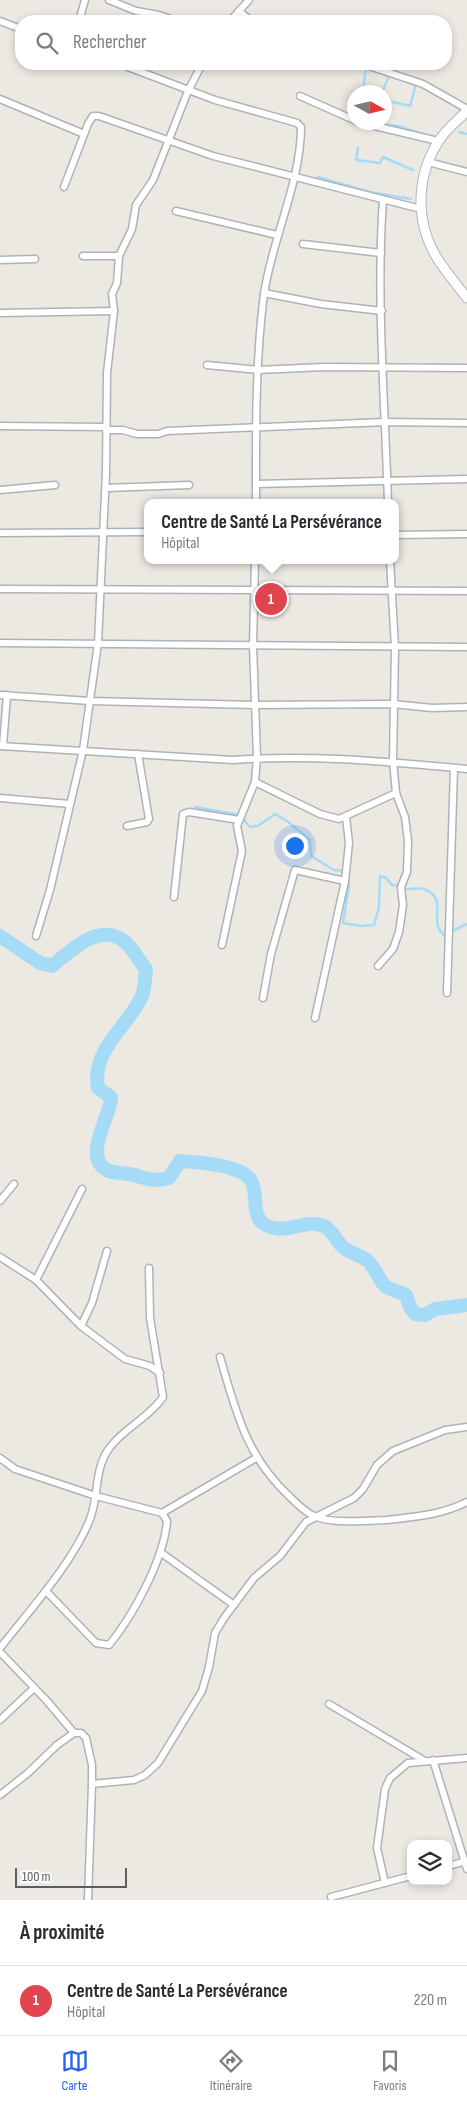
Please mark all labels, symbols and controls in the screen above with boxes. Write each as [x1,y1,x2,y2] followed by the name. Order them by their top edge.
[15,15,452,70] search box
[33,29,61,57] icon: search
[73,31,147,54] text: Rechercher
[347,85,392,130] north arrow
[144,499,399,564] popup
[161,511,382,534] text: Centre de Santé La Persévérance
[161,534,199,553] text: Hôpital
[255,580,287,618] pin: 1
[282,833,308,859] your location
[407,1840,452,1885] map controls
[407,1840,452,1885] button: layers
[15,1865,128,1888] scale bar
[22,1868,51,1885] text: 100 m
[20,1920,105,1945] text: À proximité
[67,1980,288,2003] text: Centre de Santé La Persévérance
[33,1991,39,2010] text: 1
[414,1991,447,2010] text: 220 m
[67,2003,105,2022] text: Hôpital
[61,2047,89,2094] tab: Carte
[210,2047,252,2094] tab: Itinéraire
[373,2047,406,2094] tab: Favoris

